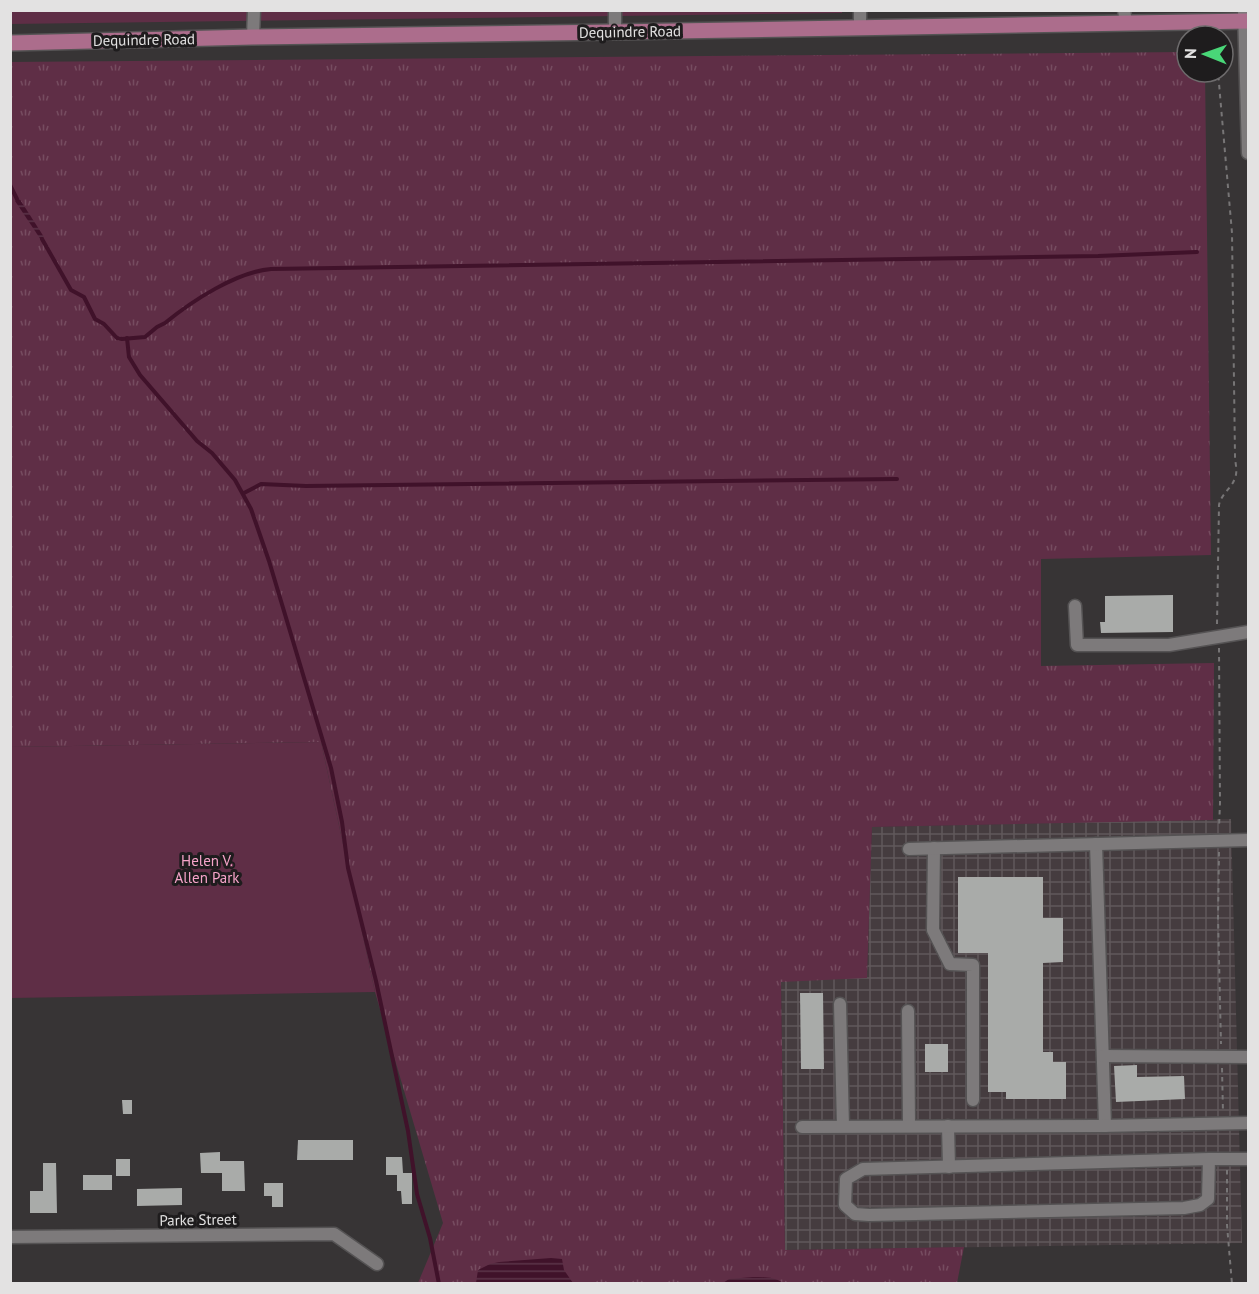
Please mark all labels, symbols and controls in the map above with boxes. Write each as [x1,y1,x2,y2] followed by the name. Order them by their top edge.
[579,21,681,42] street label: Dequindre Road
[1175,24,1235,84] north arrow
[93,29,195,50] street label: Dequindre Road
[1180,48,1200,59] text: N
[175,851,240,887] park label: Helen V. Allen Park
[159,1209,237,1230] street label: Parke Street

